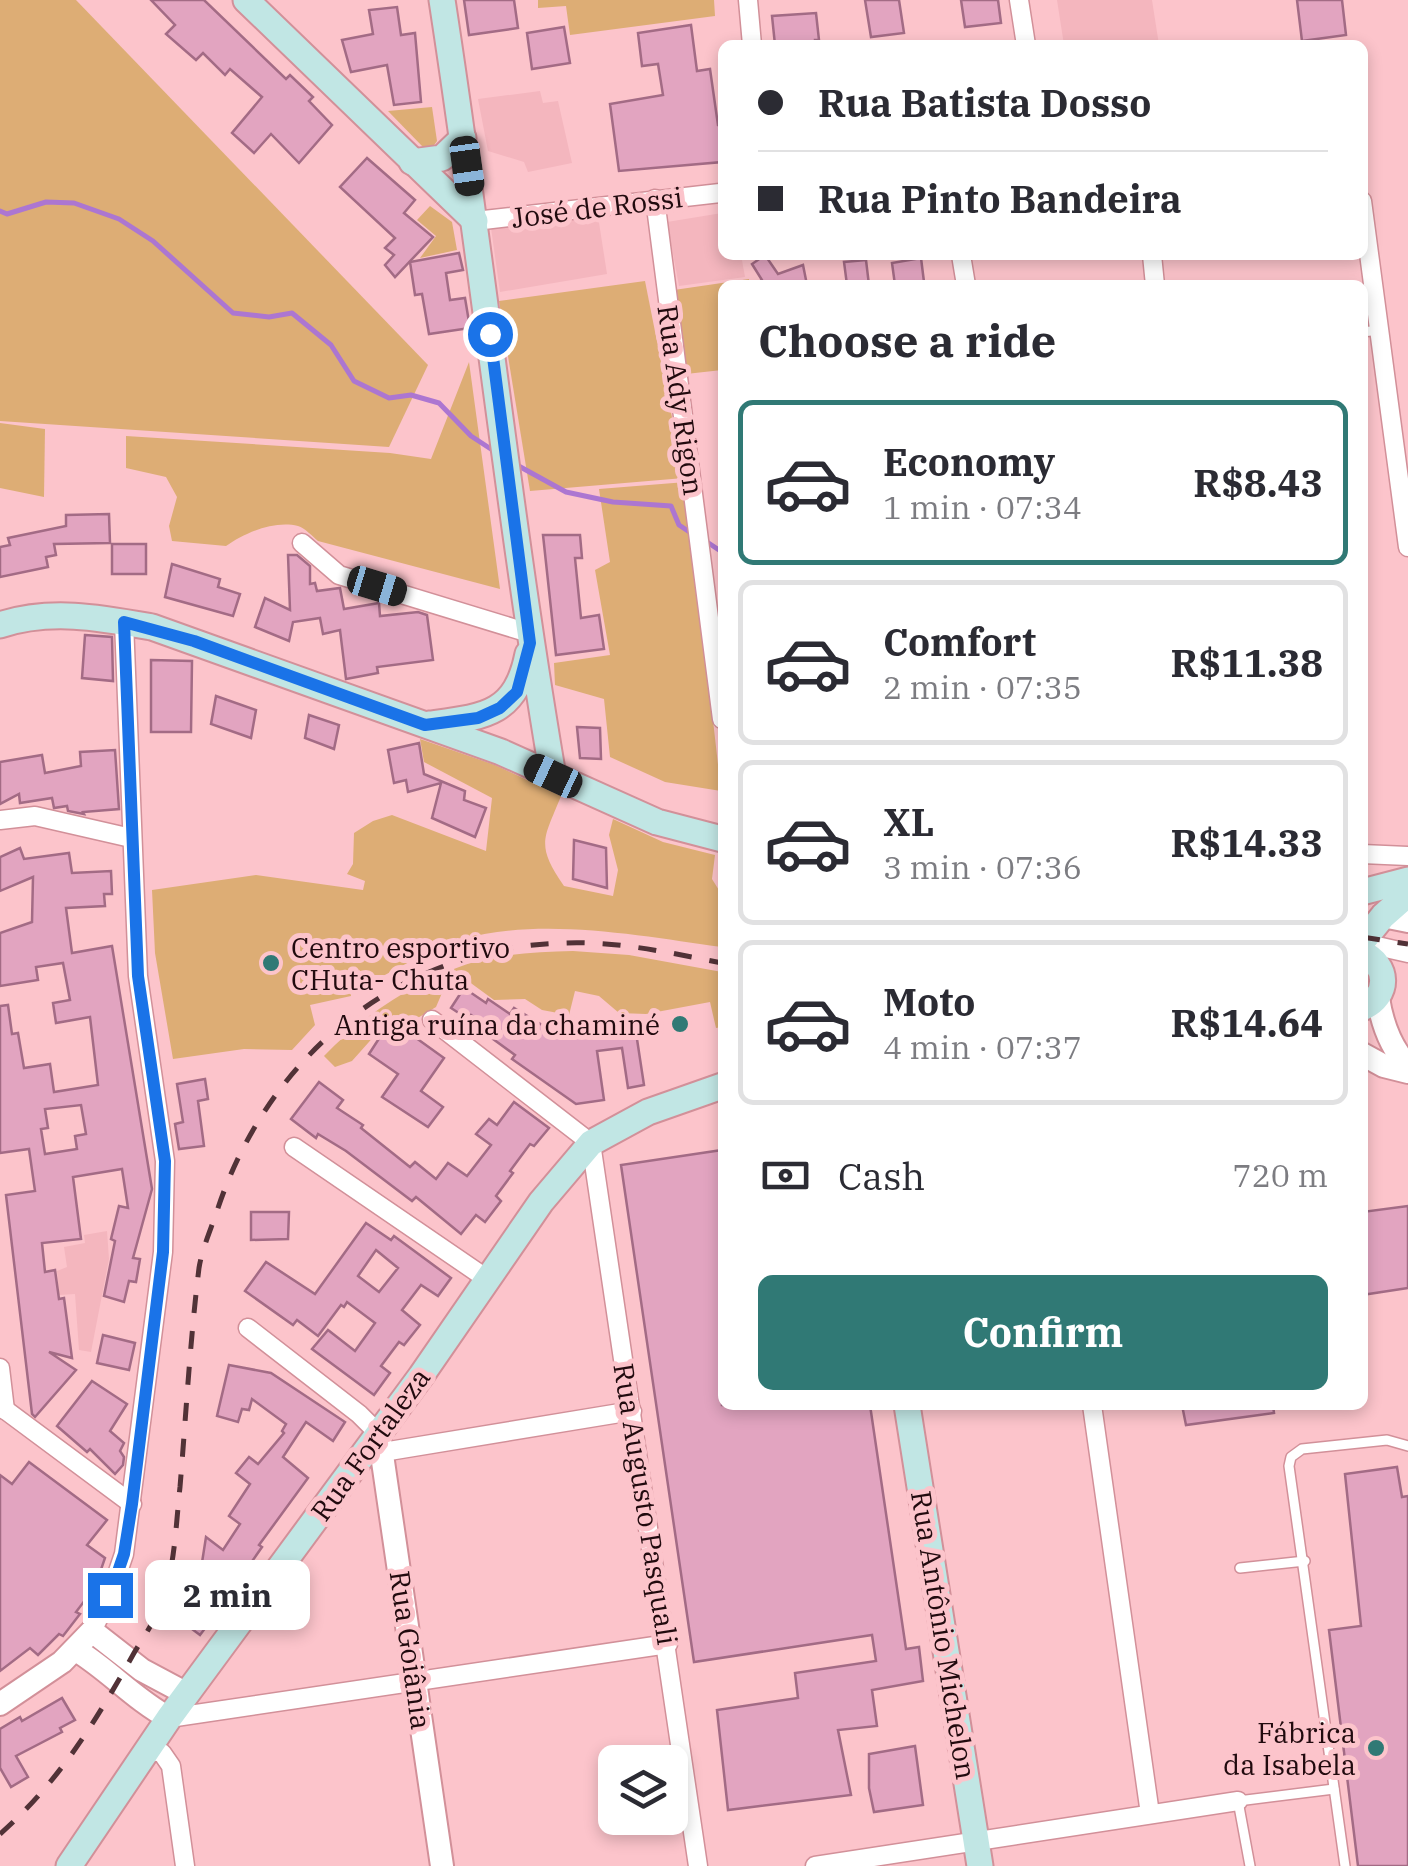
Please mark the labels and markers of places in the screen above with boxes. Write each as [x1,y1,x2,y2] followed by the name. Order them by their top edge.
[291,929,510,998] place label: Centro esportivo CHuta- Chuta
[260,952,282,974] marker: Centro esportivo CHuta- Chuta
[334,1006,660,1043] place label: Antiga ruína da chaminé
[669,1013,691,1035] marker: Antiga ruína da chaminé
[1223,1714,1356,1783] place label: Fábrica da Isabela
[1365,1737,1387,1759] marker: Fábrica da Isabela

